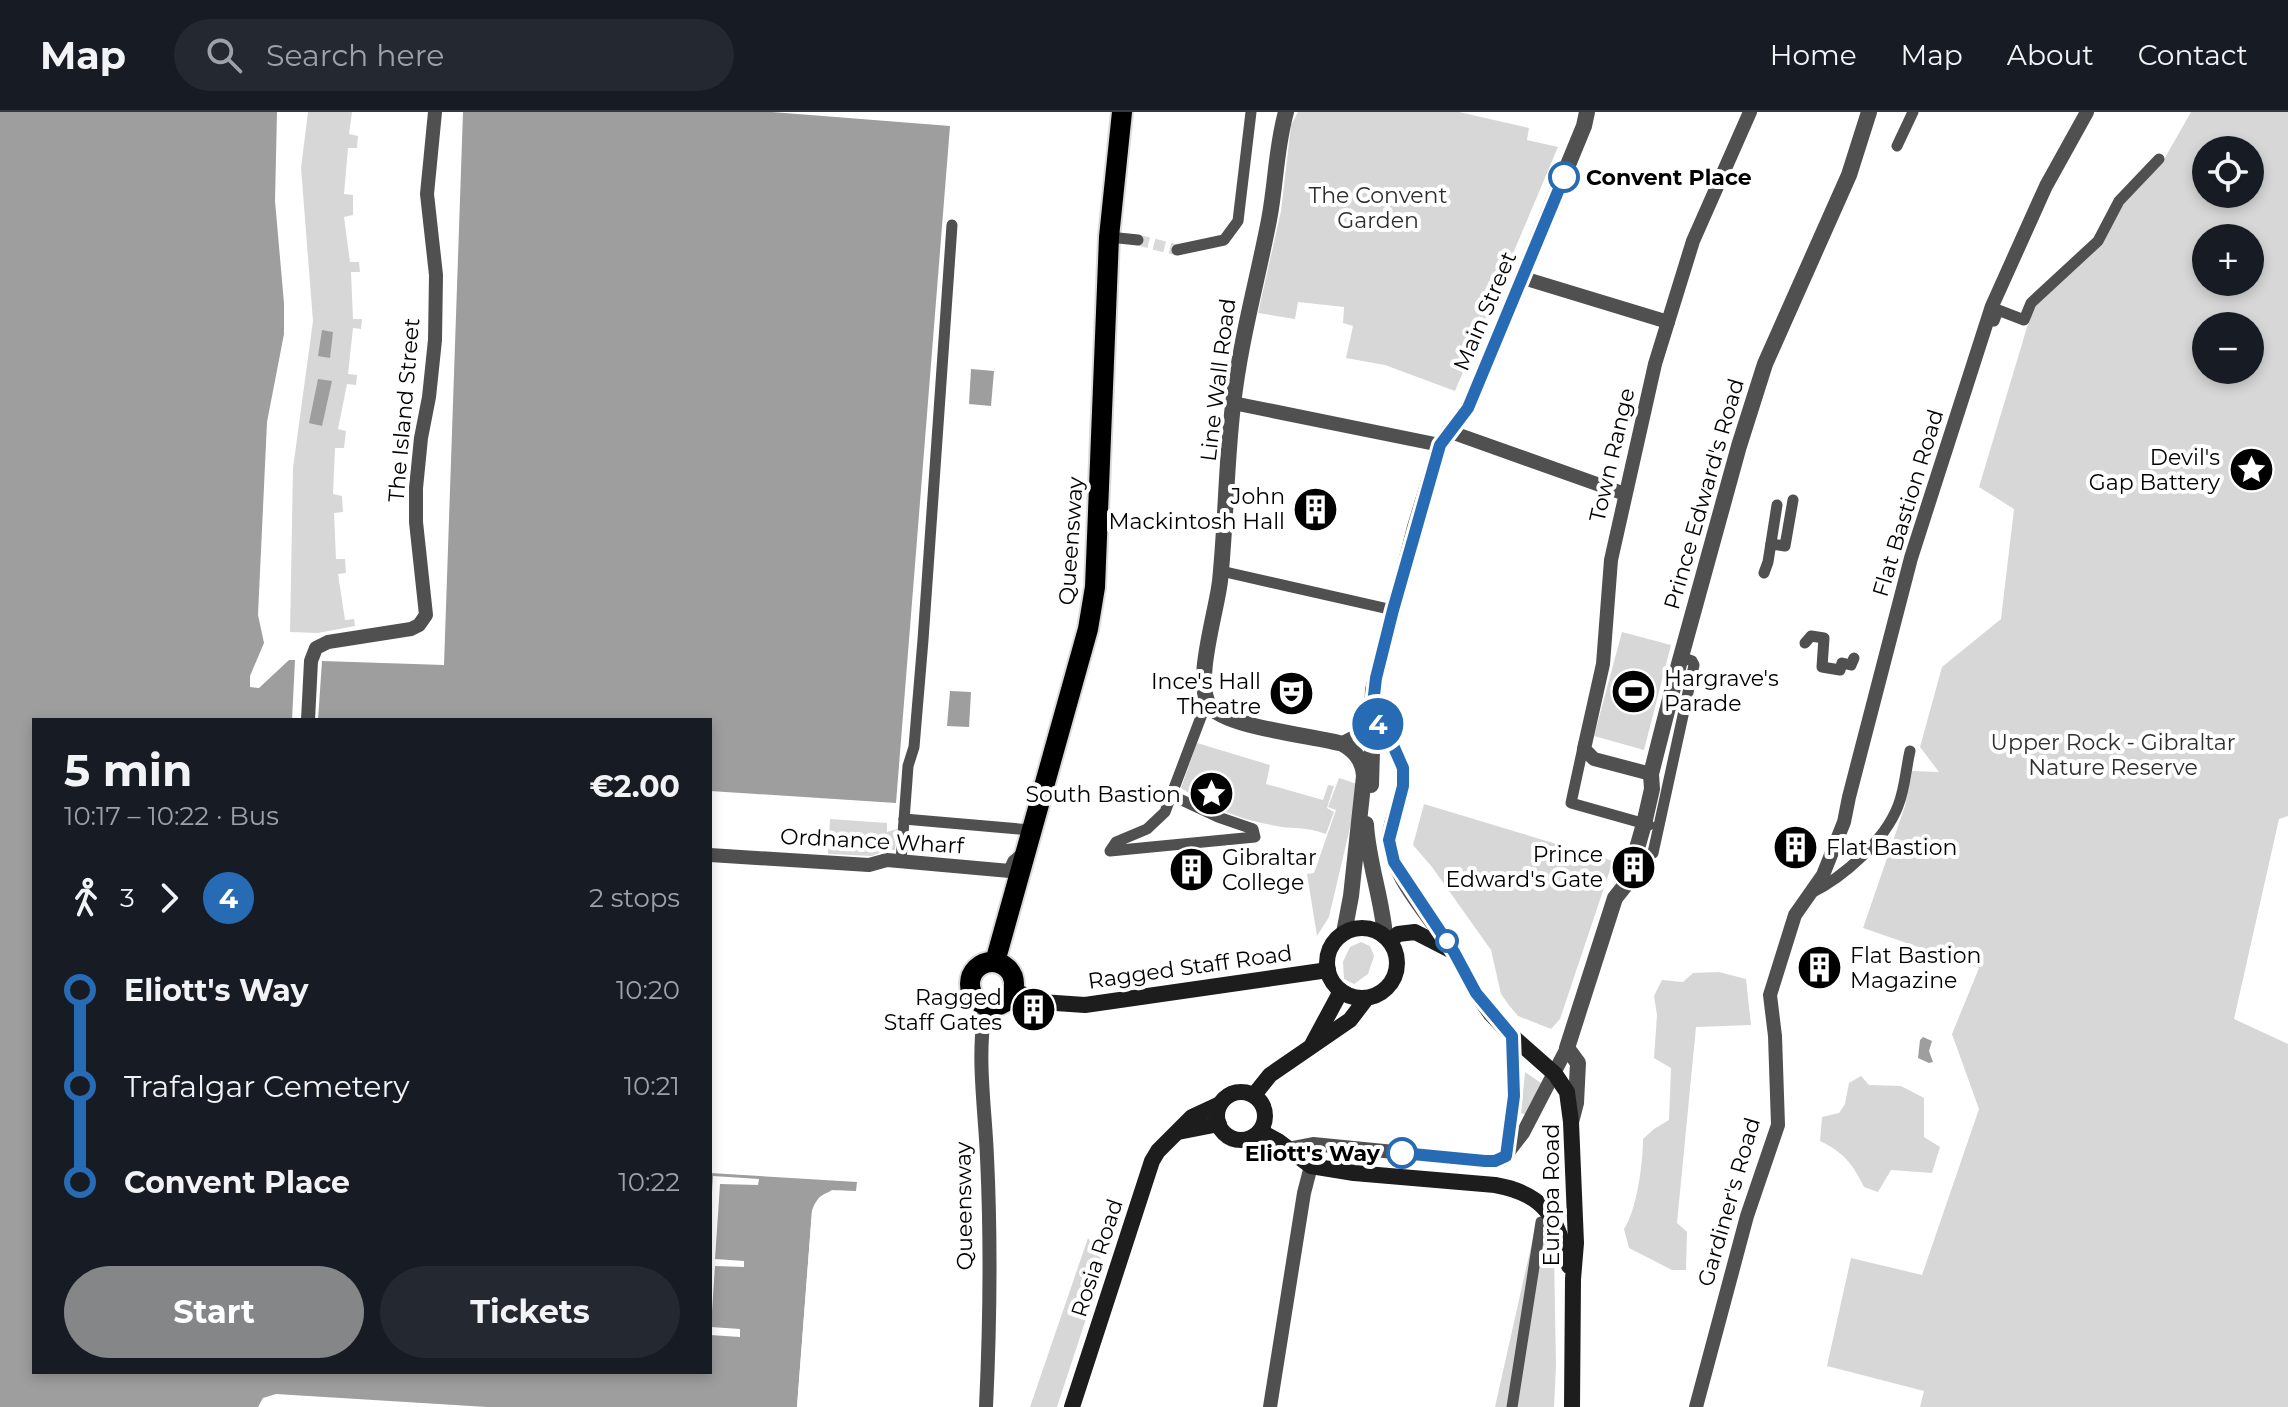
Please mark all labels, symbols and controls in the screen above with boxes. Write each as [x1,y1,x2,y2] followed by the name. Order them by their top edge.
[174,19,734,91] search box
[40,32,126,79] text: Map
[202,33,246,77] icon: search
[266,37,444,74] text: Search here
[1770,38,1857,72] text: Home
[1901,38,1963,72] text: Map
[2007,38,2094,72] text: About
[2138,38,2248,72] text: Contact
[2192,136,2264,384] map controls
[2192,136,2264,208] button: locate
[1549,162,1579,192] marker: Convent Place
[1586,164,1752,191] place label: Convent Place
[1309,182,1447,234] park label: The Convent Garden
[2192,224,2264,296] button: +
[1448,247,1522,375] street label: Main Street
[1195,297,1241,463] street label: Line Wall Road
[2192,312,2264,384] button: −
[382,317,426,503] street label: The Island Street
[1658,375,1750,613] street label: Prince Edward's Road
[1583,385,1641,525] street label: Town Range
[1867,406,1949,600] street label: Flat Bastion Road
[2089,444,2220,496] place label: Devil's Gap Battery
[2227,446,2275,494] place icon: Devil's Gap Battery
[1053,476,1089,606] street label: Queensway
[1108,483,1285,535] place label: John Mackintosh Hall
[1292,485,1340,533] building icon: John Mackintosh Hall
[1664,665,1779,717] place label: Hargrave's Parade
[1609,667,1657,715] sports icon: Hargrave's Parade
[1151,668,1261,720] place label: Ince's Hall Theatre
[1268,670,1316,718] theatre icon: Ince's Hall Theatre
[1352,698,1404,750] line badge: 4
[1368,707,1388,741] text: 4
[1991,729,2235,781] park label: Upper Rock - Gibraltar Nature Reserve
[64,743,192,797] text: 5 min
[590,768,680,805] text: €2.00
[1188,770,1236,818] place icon: South Bastion
[1026,781,1181,808] place label: South Bastion
[64,800,279,832] text: 10:17 – 10:22 · Bus
[779,823,966,859] street label: Ordnance Wharf
[1771,823,1819,871] building icon: Flat Bastion
[1826,834,1957,861] place label: Flat Bastion
[1445,841,1603,893] place label: Prince Edward's Gate
[1610,843,1658,891] building icon: Prince Edward's Gate
[1222,844,1317,896] place label: Gibraltar College
[1167,846,1215,894] building icon: Gibraltar College
[64,876,108,920] icon: walk
[147,876,191,920] icon: forward
[219,881,238,915] text: 4
[120,882,135,914] text: 3
[589,882,680,914] text: 2 stops
[1436,930,1458,952] unlabelled marker
[1086,939,1294,995] street label: Ragged Staff Road
[1850,942,1981,994] place label: Flat Bastion Magazine
[1795,944,1843,992] building icon: Flat Bastion Magazine
[124,972,308,1009] text: Eliott's Way
[616,974,680,1006] text: 10:20
[884,984,1002,1036] place label: Ragged Staff Gates
[1009,986,1057,1034] building icon: Ragged Staff Gates
[124,1068,410,1105] text: Trafalgar Cemetery
[624,1070,680,1102] text: 10:21
[1692,1114,1766,1290] street label: Gardiner's Road
[1538,1124,1565,1266] street label: Europa Road
[1387,1138,1417,1168] marker: Eliott's Way
[1245,1140,1381,1167] place label: Eliott's Way
[949,1141,979,1271] street label: Queensway
[124,1164,350,1201] text: Convent Place
[618,1166,680,1198] text: 10:22
[1065,1196,1129,1320] street label: Rosia Road
[64,1266,364,1358] button: Start
[380,1266,680,1358] button: Tickets

